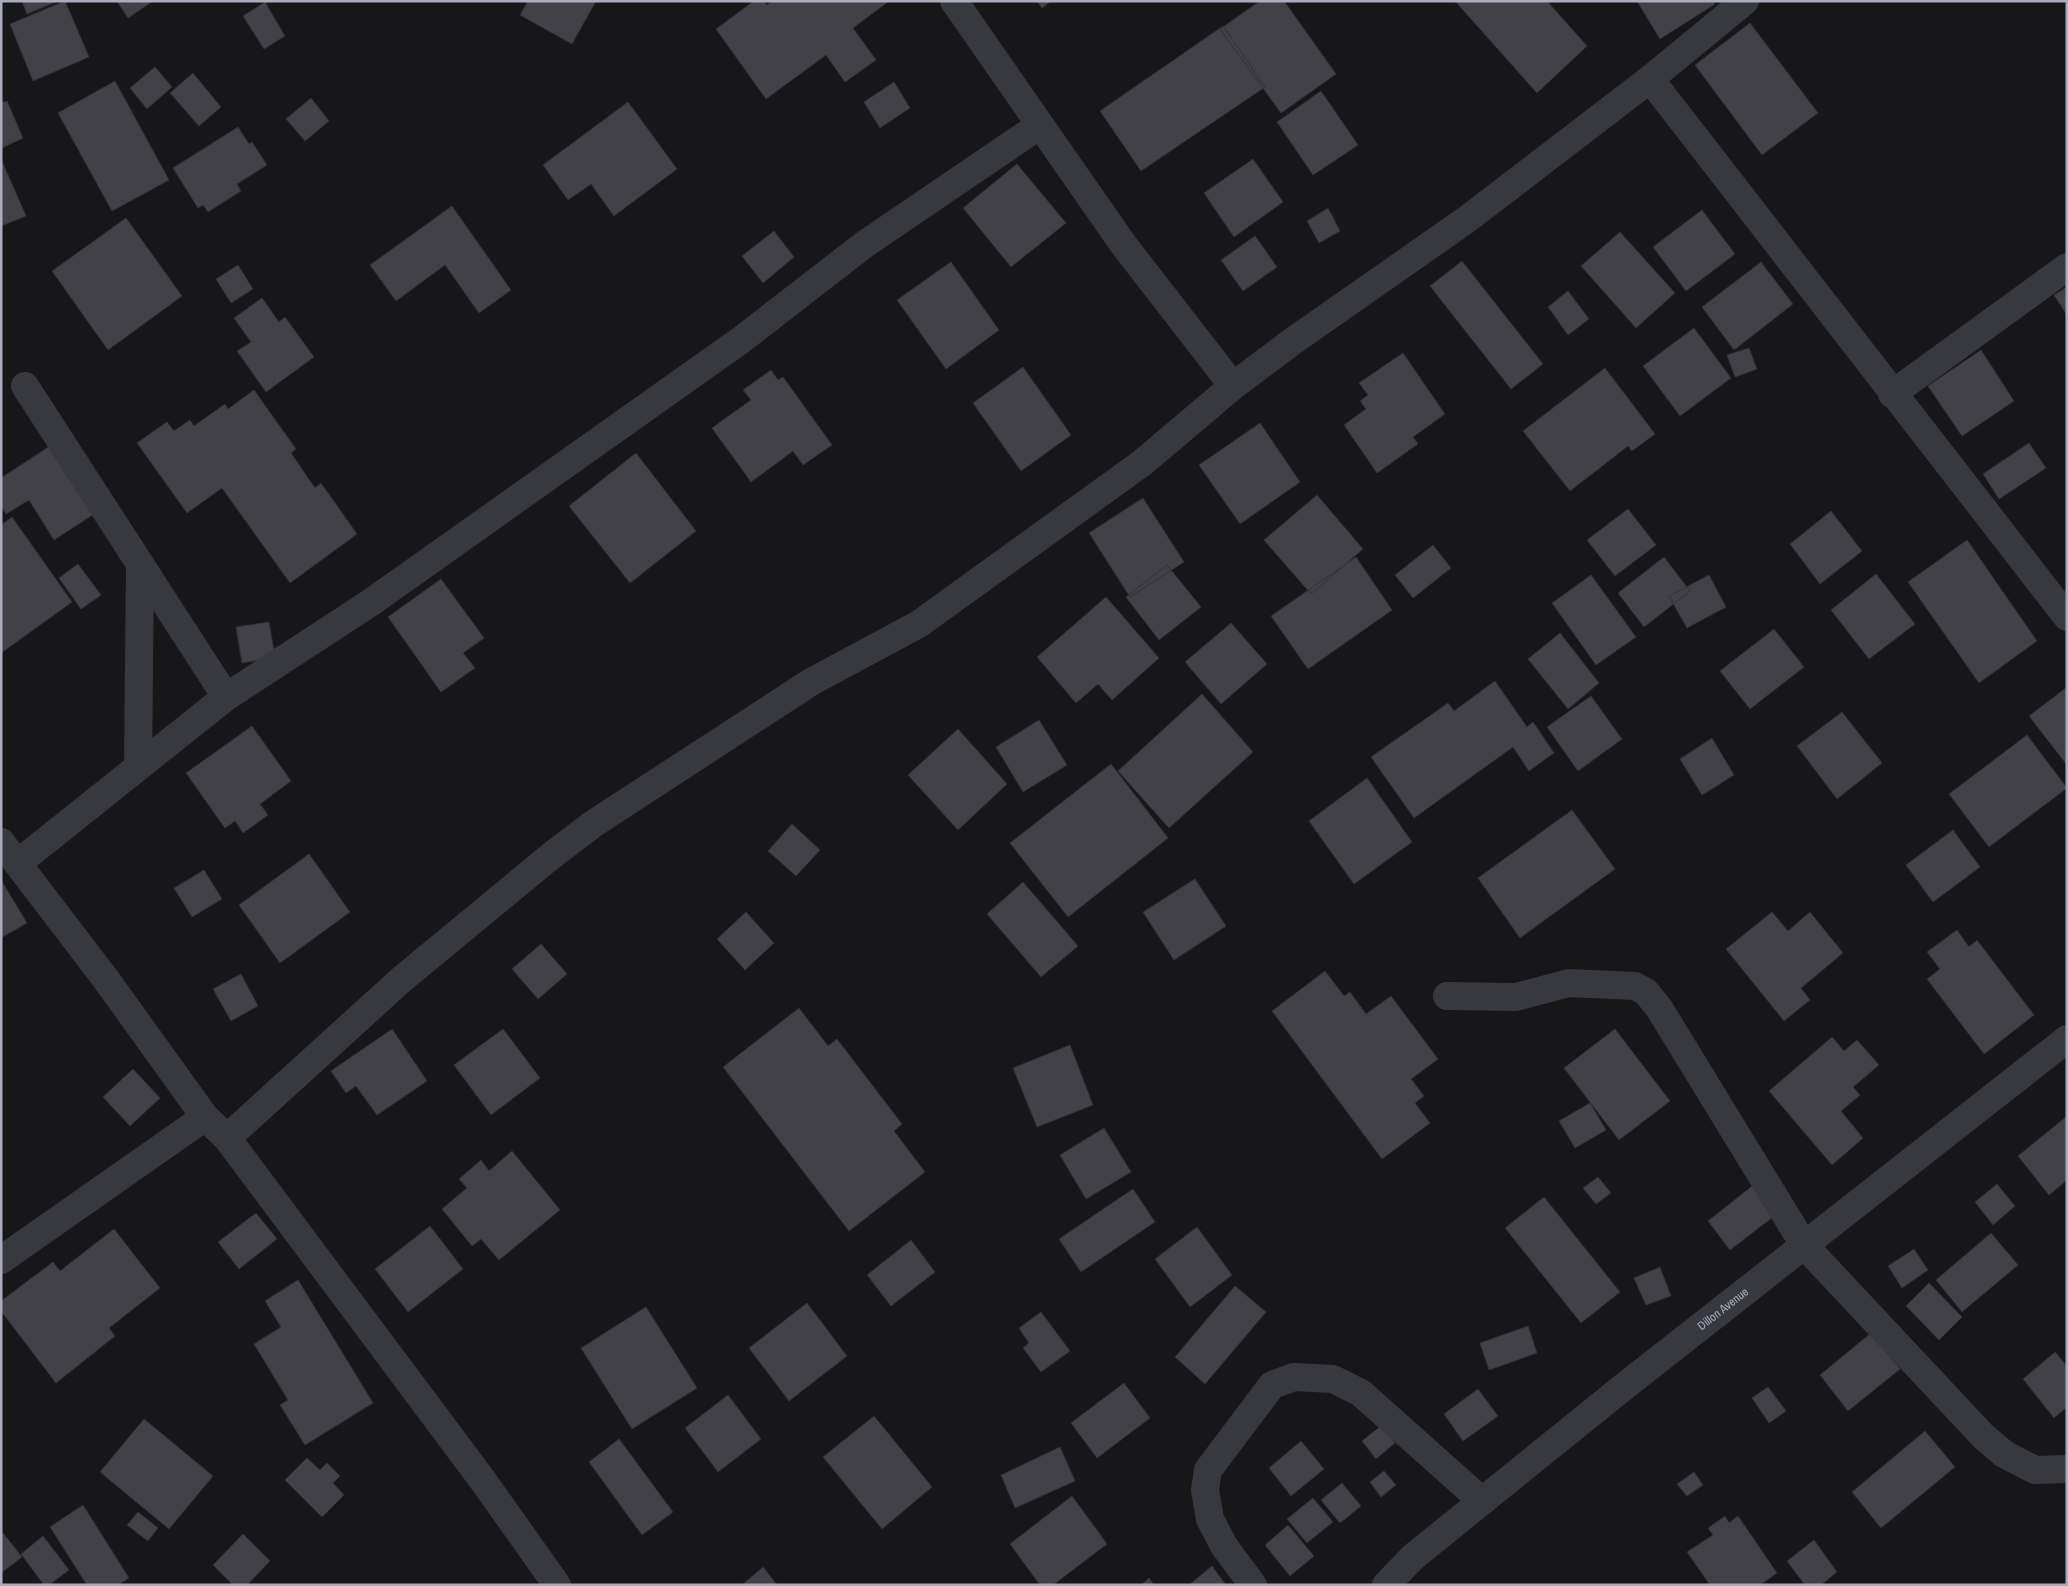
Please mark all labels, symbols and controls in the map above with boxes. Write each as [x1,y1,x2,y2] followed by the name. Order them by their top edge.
[1694,1284,1752,1334] street label: Dillon Avenue

